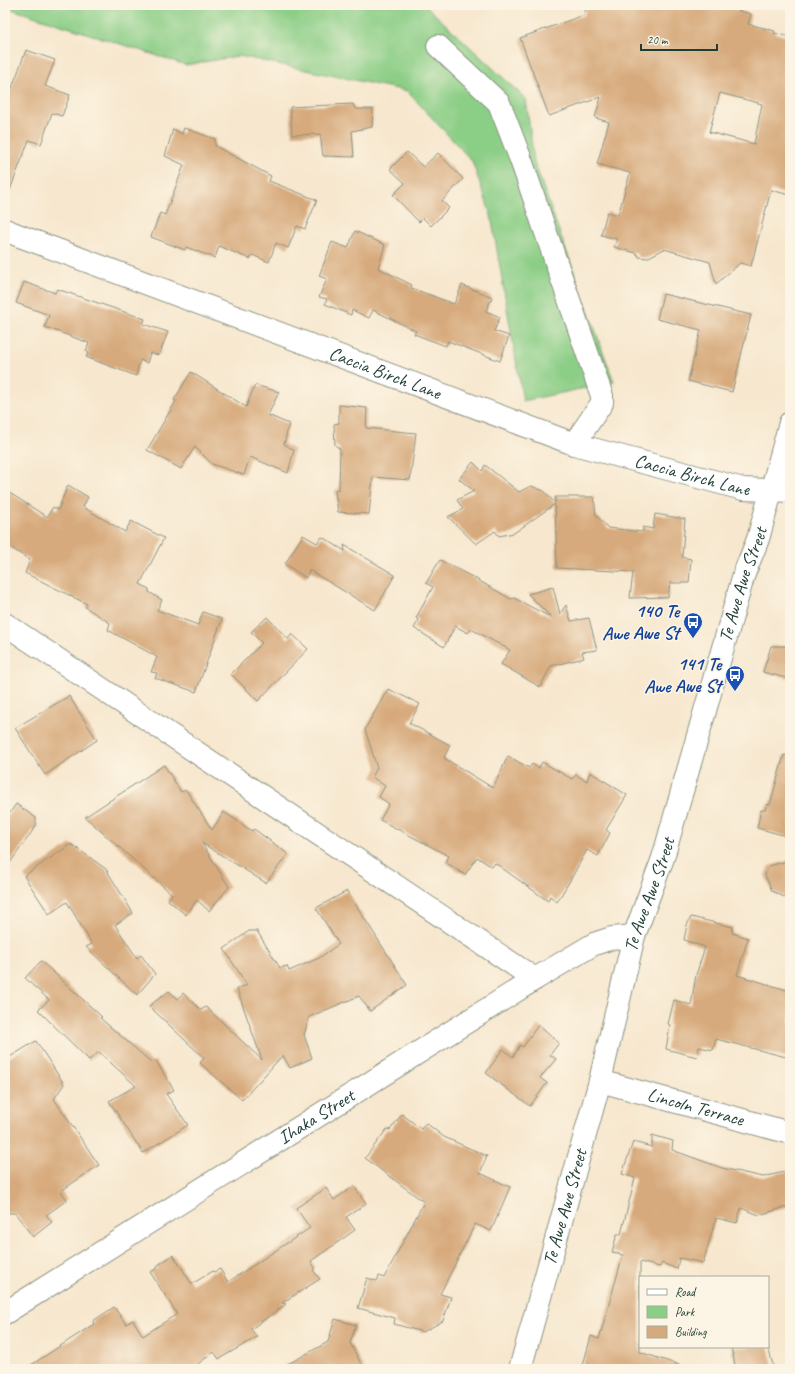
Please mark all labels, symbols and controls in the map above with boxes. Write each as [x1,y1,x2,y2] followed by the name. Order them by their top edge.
[641,26,717,52] scale bar
[647,32,669,48] text: 20 m
[326,341,446,406] street label: Caccia Birch Lane
[632,449,751,501] street label: Caccia Birch Lane
[713,523,773,645] street label: Te Awe Awe Street
[602,599,682,645] place label: 140 Te Awe Awe St
[682,611,704,639] bus stop icon: 140 Te Awe Awe St
[644,652,724,698] place label: 141 Te Awe Awe St
[724,664,746,692] bus stop icon: 141 Te Awe Awe St
[619,833,681,954] street label: Te Awe Awe Street
[274,1083,360,1150] street label: Ihaka Street
[645,1083,748,1132] street label: Lincoln Terrace
[537,1145,593,1268] street label: Te Awe Awe Street
[639,1276,769,1348] legend
[675,1284,697,1300] text: Road
[675,1304,696,1320] text: Park
[675,1324,707,1340] text: Building

